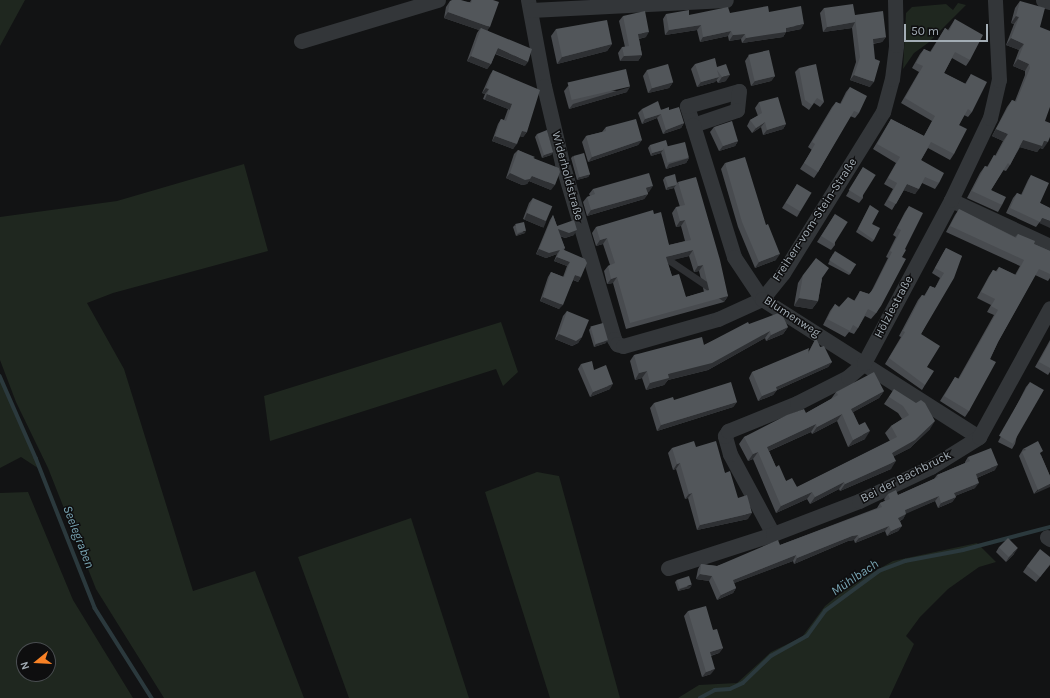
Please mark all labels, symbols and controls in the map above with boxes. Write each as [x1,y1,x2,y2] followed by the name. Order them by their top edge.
[906,16,990,42] scale bar
[911,24,939,38] text: 50 m
[548,130,586,222] street label: Widerholdstraße
[770,156,860,284] street label: Freiherr-vom-Stein-Straße
[872,273,916,341] street label: Hölzlestraße
[761,293,823,341] street label: Blumenweg
[858,448,954,506] street label: Bei der Bachbruck
[59,503,97,571] water label: Seelegraben
[828,556,882,600] water label: Mühlbach
[16,642,56,682] north arrow
[18,660,32,671] text: N

